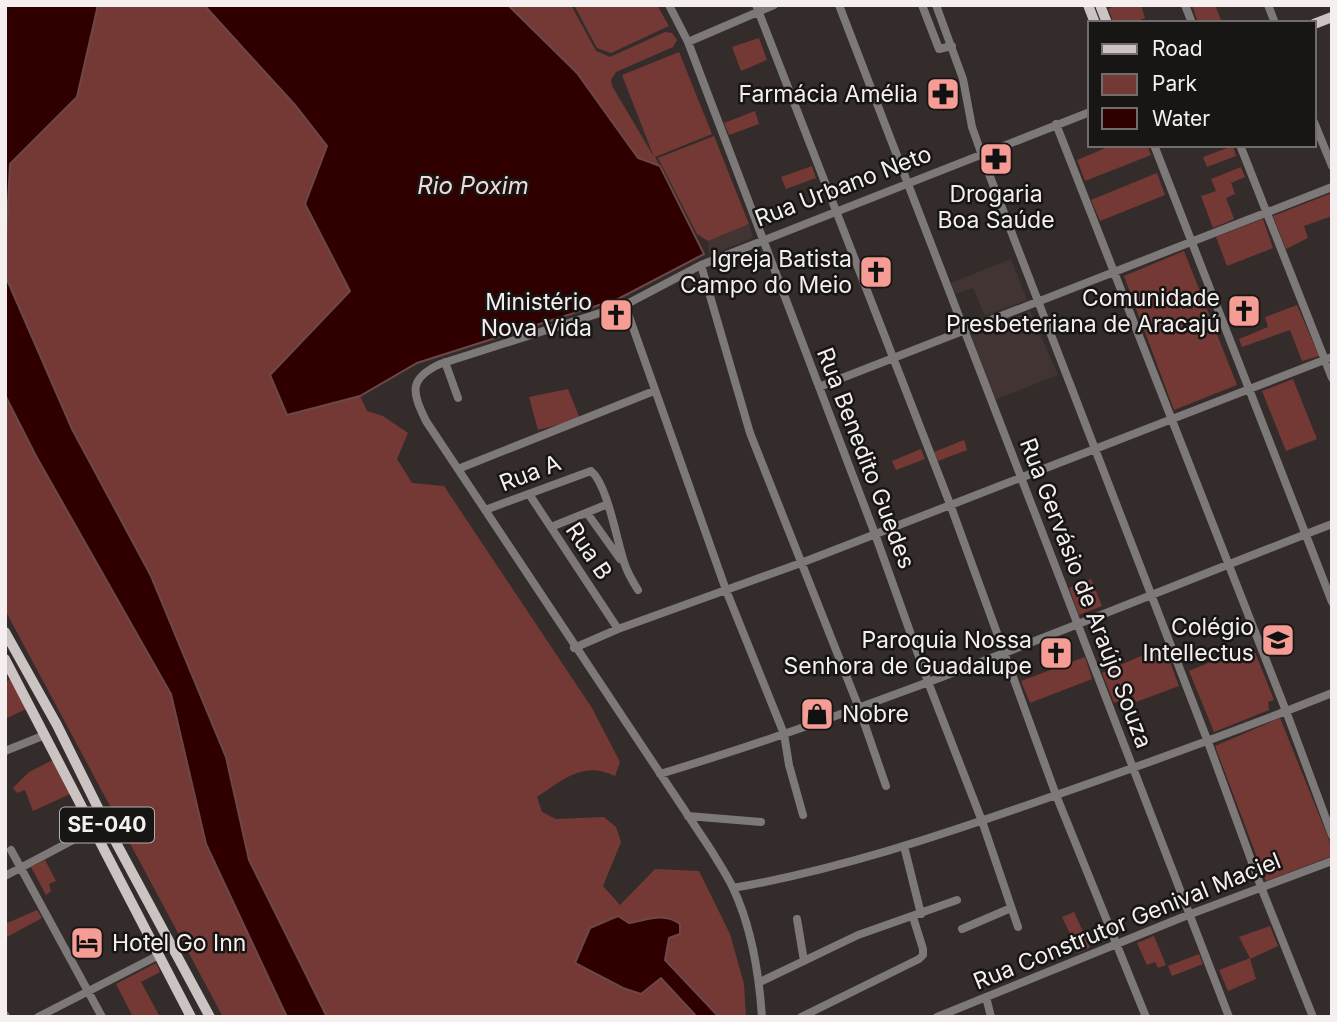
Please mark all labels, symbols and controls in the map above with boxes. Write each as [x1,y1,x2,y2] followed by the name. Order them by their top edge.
[1088,21,1316,147] legend
[1152,36,1203,61] text: Road
[1152,71,1197,96] text: Park
[924,75,962,113] pharmacy icon: Farmácia Amélia
[738,80,918,108] place label: Farmácia Amélia
[1152,106,1210,131] text: Water
[751,139,935,233] street label: Rua Urbano Neto
[977,140,1015,178] pharmacy icon: Drogaria Boa Saúde
[417,171,529,200] water label: Rio Poxim
[937,180,1055,234] place label: Drogaria Boa Saúde
[680,245,852,299] place label: Igreja Batista Campo do Meio
[857,253,895,291] church icon: Igreja Batista Campo do Meio
[946,284,1220,338] place label: Comunidade Presbeteriana de Aracajú
[481,288,592,342] place label: Ministério Nova Vida
[1225,292,1263,330] church icon: Comunidade Presbeteriana de Aracajú
[597,296,635,334] church icon: Ministério Nova Vida
[811,344,921,572] street label: Rua Benedito Guedes
[1014,434,1158,752] street label: Rua Gervásio de Araújo Souza
[495,448,565,497] street label: Rua A
[560,517,618,585] street label: Rua B
[1143,613,1254,667] place label: Colégio Intellectus
[1259,621,1297,659] school or university icon: Colégio Intellectus
[784,626,1032,680] place label: Paroquia Nossa Senhora de Guadalupe
[1037,634,1075,672] church icon: Paroquia Nossa Senhora de Guadalupe
[798,695,836,733] shop icon: Nobre
[842,700,909,728] place label: Nobre
[60,808,154,842] road number: SE-040
[969,846,1285,996] street label: Rua Construtor Genival Maciel
[68,924,106,962] hotel icon: Hotel Go Inn
[112,929,246,957] place label: Hotel Go Inn

